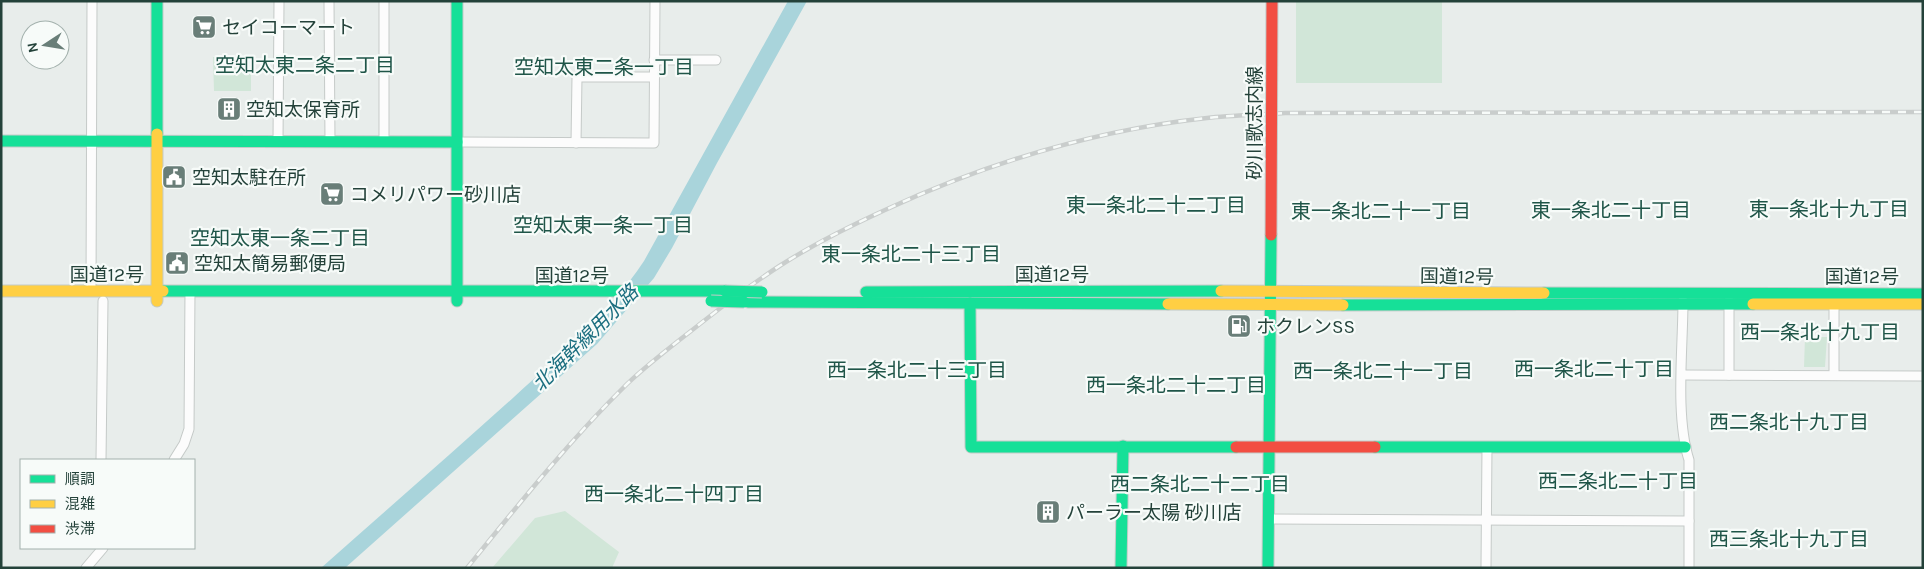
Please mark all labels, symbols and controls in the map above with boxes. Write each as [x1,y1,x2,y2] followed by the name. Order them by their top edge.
[191,14,217,40] supermarket icon: セイコーマート
[222,17,355,39] place label: セイコーマート
[20,20,70,70] north arrow
[23,41,42,54] text: N
[215,54,395,77] district label: 空知太東二条二丁目
[514,56,694,79] district label: 空知太東二条一丁目
[1244,66,1266,180] street label: 砂川歌志内線
[216,96,242,122] building icon: 空知太保育所
[246,99,360,121] place label: 空知太保育所
[161,164,187,190] public building icon: 空知太駐在所
[192,167,306,189] place label: 空知太駐在所
[319,181,345,207] supermarket icon: コメリパワー砂川店
[350,184,521,206] place label: コメリパワー砂川店
[1066,194,1246,217] district label: 東一条北二十二丁目
[1749,198,1909,221] district label: 東一条北十九丁目
[1531,199,1691,222] district label: 東一条北二十丁目
[1291,200,1471,223] district label: 東一条北二十一丁目
[513,214,693,237] district label: 空知太東一条一丁目
[190,227,370,250] district label: 空知太東一条二丁目
[821,243,1001,266] district label: 東一条北二十三丁目
[164,250,190,276] public building icon: 空知太簡易郵便局
[194,253,346,275] place label: 空知太簡易郵便局
[70,264,144,286] street label: 国道12号
[1015,264,1089,286] street label: 国道12号
[535,265,609,287] street label: 国道12号
[1420,265,1494,289] street label: 国道12号
[1825,266,1899,288] street label: 国道12号
[528,279,644,396] water label: 北海幹線用水路
[1226,313,1252,339] fuel station icon: ホクレンSS
[1256,316,1355,338] place label: ホクレンSS
[1740,321,1900,344] district label: 西一条北十九丁目
[1514,358,1674,381] district label: 西一条北二十丁目
[827,359,1007,382] district label: 西一条北二十三丁目
[1293,360,1473,383] district label: 西一条北二十一丁目
[1086,374,1266,397] district label: 西一条北二十二丁目
[1709,411,1869,434] district label: 西二条北十九丁目
[20,459,195,549] legend
[65,470,95,488] text: 順調
[1538,470,1698,493] district label: 西二条北二十丁目
[1110,473,1290,496] district label: 西二条北二十二丁目
[584,483,764,506] district label: 西一条北二十四丁目
[65,495,95,513] text: 混雑
[1035,499,1061,525] building icon: パーラー太陽 砂川店
[1066,502,1242,524] place label: パーラー太陽 砂川店
[65,520,95,538] text: 渋滞
[1709,528,1869,551] district label: 西三条北十九丁目

